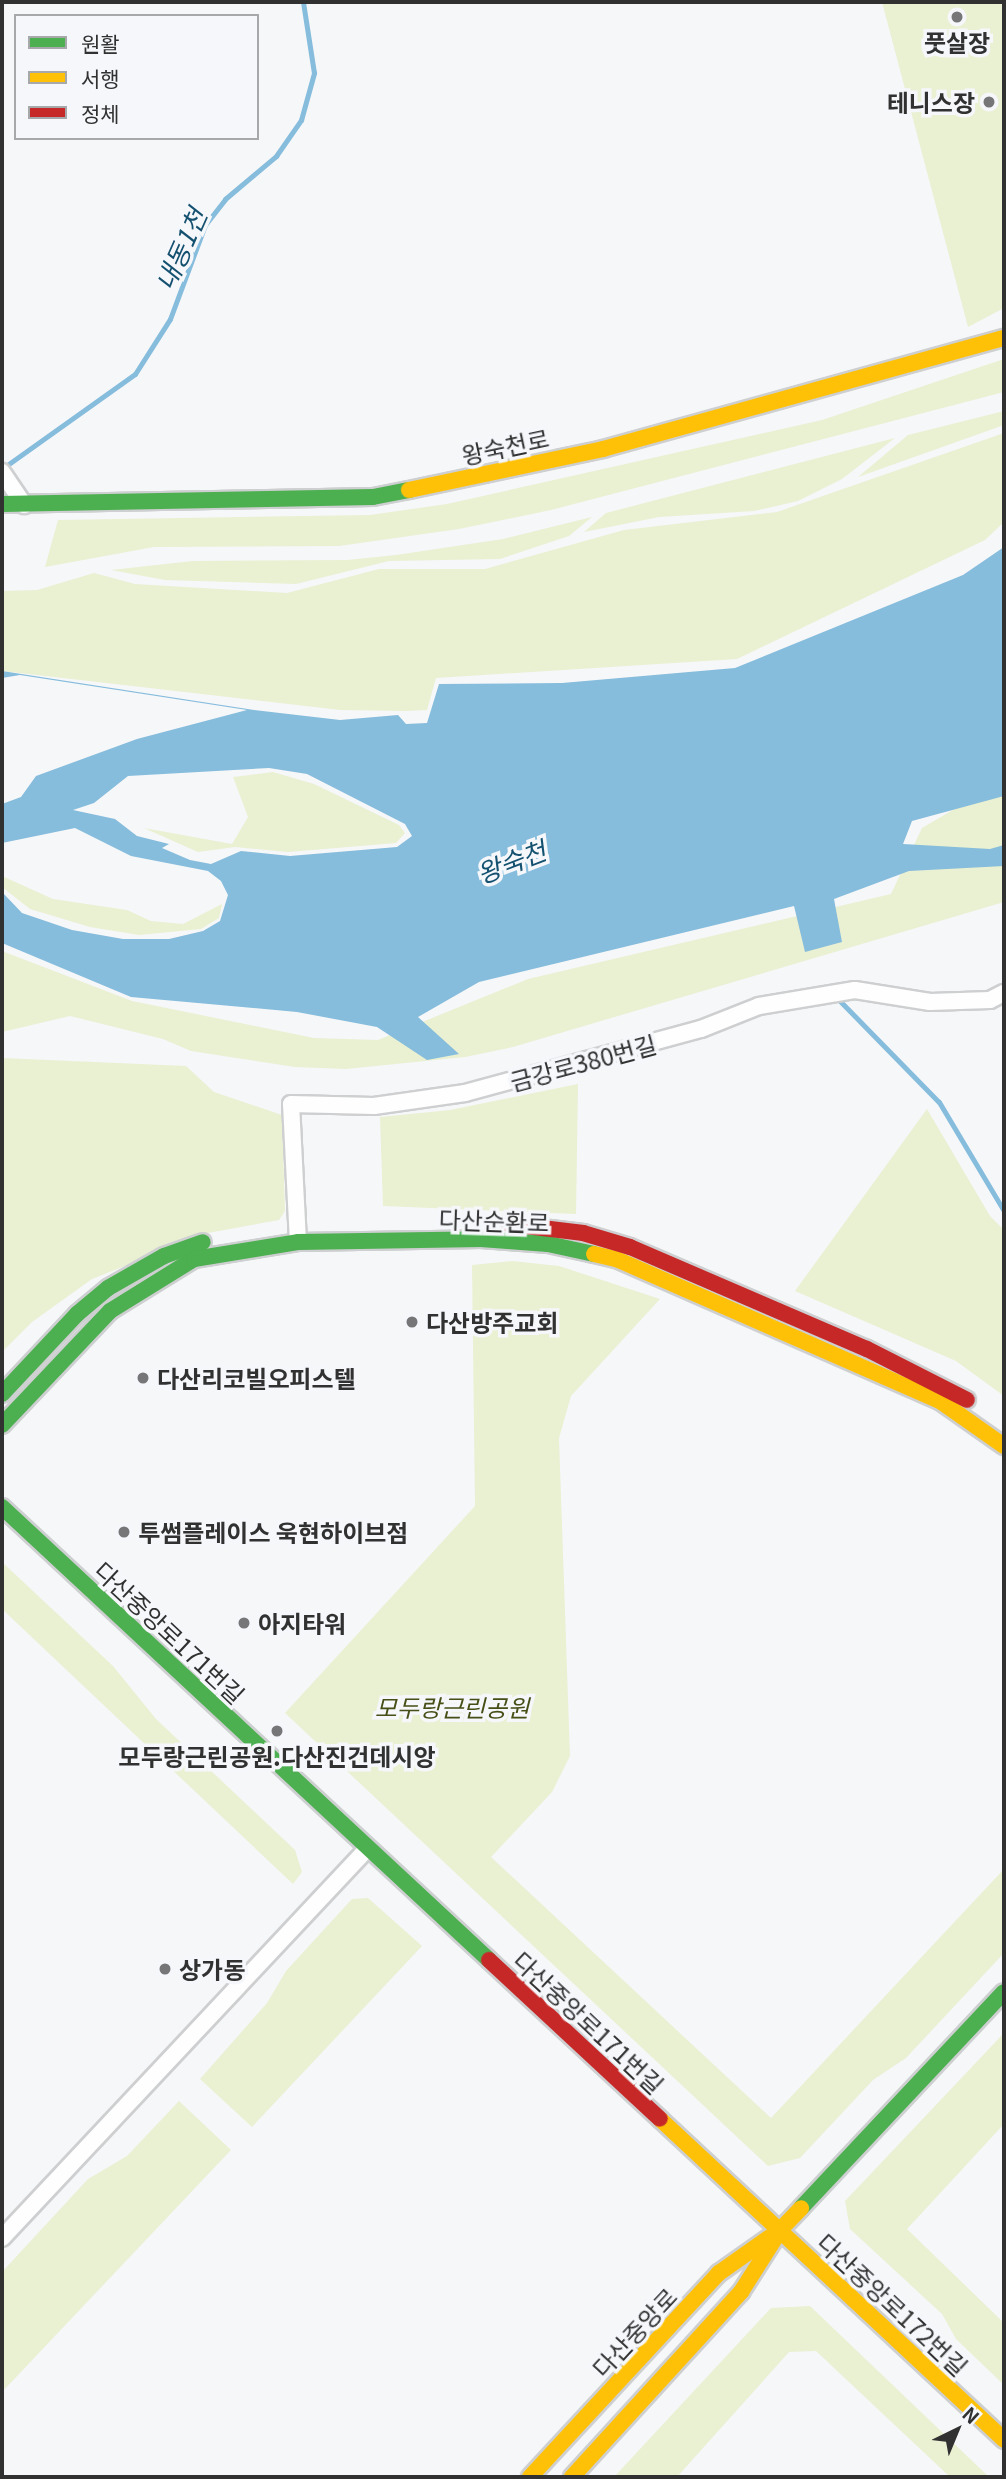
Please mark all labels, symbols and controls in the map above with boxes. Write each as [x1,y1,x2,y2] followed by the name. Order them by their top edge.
[949,9,965,25] marker: 풋살장
[14,14,259,140] legend
[81,28,120,58] text: 원활
[924,28,990,56] place label: 풋살장
[81,63,120,93] text: 서행
[887,88,975,116] place label: 테니스장
[981,94,997,110] marker: 테니스장
[81,98,120,128] text: 정체
[148,203,212,295] water label: 내동1천
[459,423,551,469] street label: 왕숙천로
[472,834,550,888] water label: 왕숙천
[507,1029,659,1095] street label: 금강로380번길
[438,1204,550,1236] street label: 다산순환로
[426,1308,558,1336] place label: 다산방주교회
[404,1314,420,1330] marker: 다산방주교회
[157,1364,356,1392] place label: 다산리코빌오피스텔
[135,1370,151,1386] marker: 다산리코빌오피스텔
[138,1518,408,1546] place label: 투썸플레이스 욱현하이브점
[116,1524,132,1540] marker: 투썸플레이스 욱현하이브점
[89,1555,251,1709] street label: 다산중앙로171번길
[258,1609,346,1637] place label: 아지타워
[236,1615,252,1631] marker: 아지타워
[375,1693,529,1721] park label: 모두랑근린공원
[269,1723,285,1739] marker: 모두랑근린공원.다산진건데시앙
[119,1742,435,1770] place label: 모두랑근린공원.다산진건데시앙
[508,1945,670,2099] street label: 다산중앙로171번길
[179,1955,245,1983] place label: 상가동
[157,1961,173,1977] marker: 상가동
[812,2227,974,2381] street label: 다산중앙로172번길
[586,2282,682,2382] street label: 다산중앙로
[922,2395,992,2465] north arrow
[957,2400,986,2429] text: N

